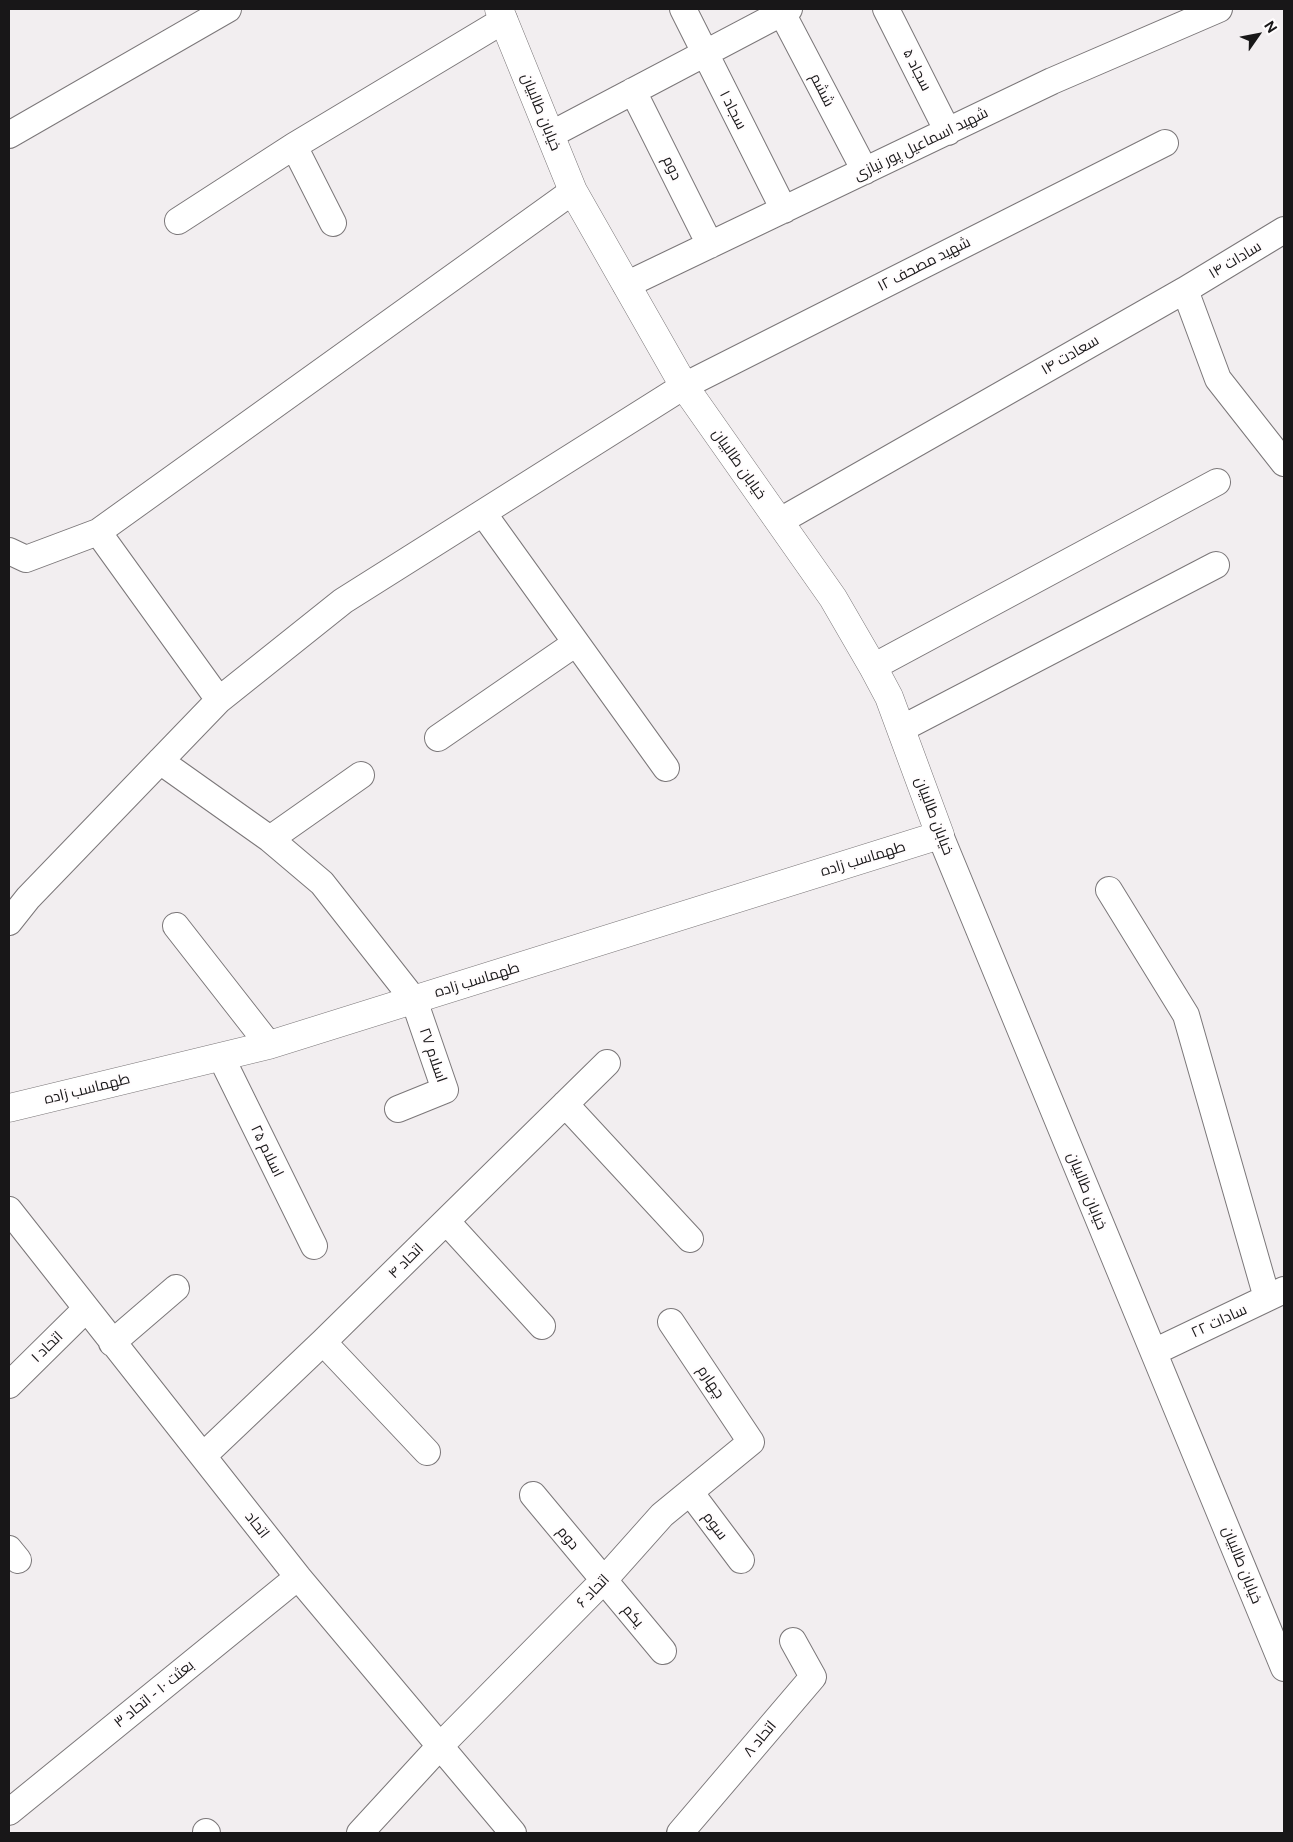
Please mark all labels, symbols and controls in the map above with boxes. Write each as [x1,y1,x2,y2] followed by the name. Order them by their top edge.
[1233,10,1283,60] north arrow
[1261,18,1280,36] text: N
[899,46,935,94] street label: سجاد ۵
[806,70,838,110] street label: ششم
[517,71,565,153] street label: خیابان طالبیان
[716,87,750,133] street label: سجاد ۱
[851,104,991,184] street label: شهید اسماعیل پور نیازی
[658,153,686,183] street label: دوم
[875,233,973,295] street label: شهید مصحف ۱۲
[1205,237,1265,283] street label: سادات ۱۴
[1038,331,1102,379] street label: سعادت ۱۴
[708,425,770,503] street label: خیابان طالبیان
[911,774,957,858] street label: خیابان طالبیان
[818,838,908,880] street label: طهماسب زاده
[432,959,522,1001] street label: طهماسب زاده
[415,1025,451,1085] street label: اسلام ۲۷
[42,1070,132,1108] street label: طهماسب زاده
[247,1122,287,1180] street label: اسلام ۲۵
[1063,1150,1111,1232] street label: خیابان طالبیان
[385,1240,427,1282] street label: اتحاد ۴
[1188,1300,1250,1342] street label: سادات ۲۲
[27,1328,67,1366] street label: اتحاد ۱
[693,1362,729,1402] street label: چهارم
[241,1508,273,1542] street label: اتحاد
[699,1508,731,1544] street label: سوم
[553,1523,583,1553] street label: دوم
[1218,1524,1266,1606] street label: خیابان طالبیان
[573,1571,613,1611] street label: اتحاد ۶
[618,1601,648,1631] street label: یکم
[110,1656,198,1732] street label: بعثت ۱۰ - اتحاد ۳
[740,1717,780,1761] street label: اتحاد ۸

